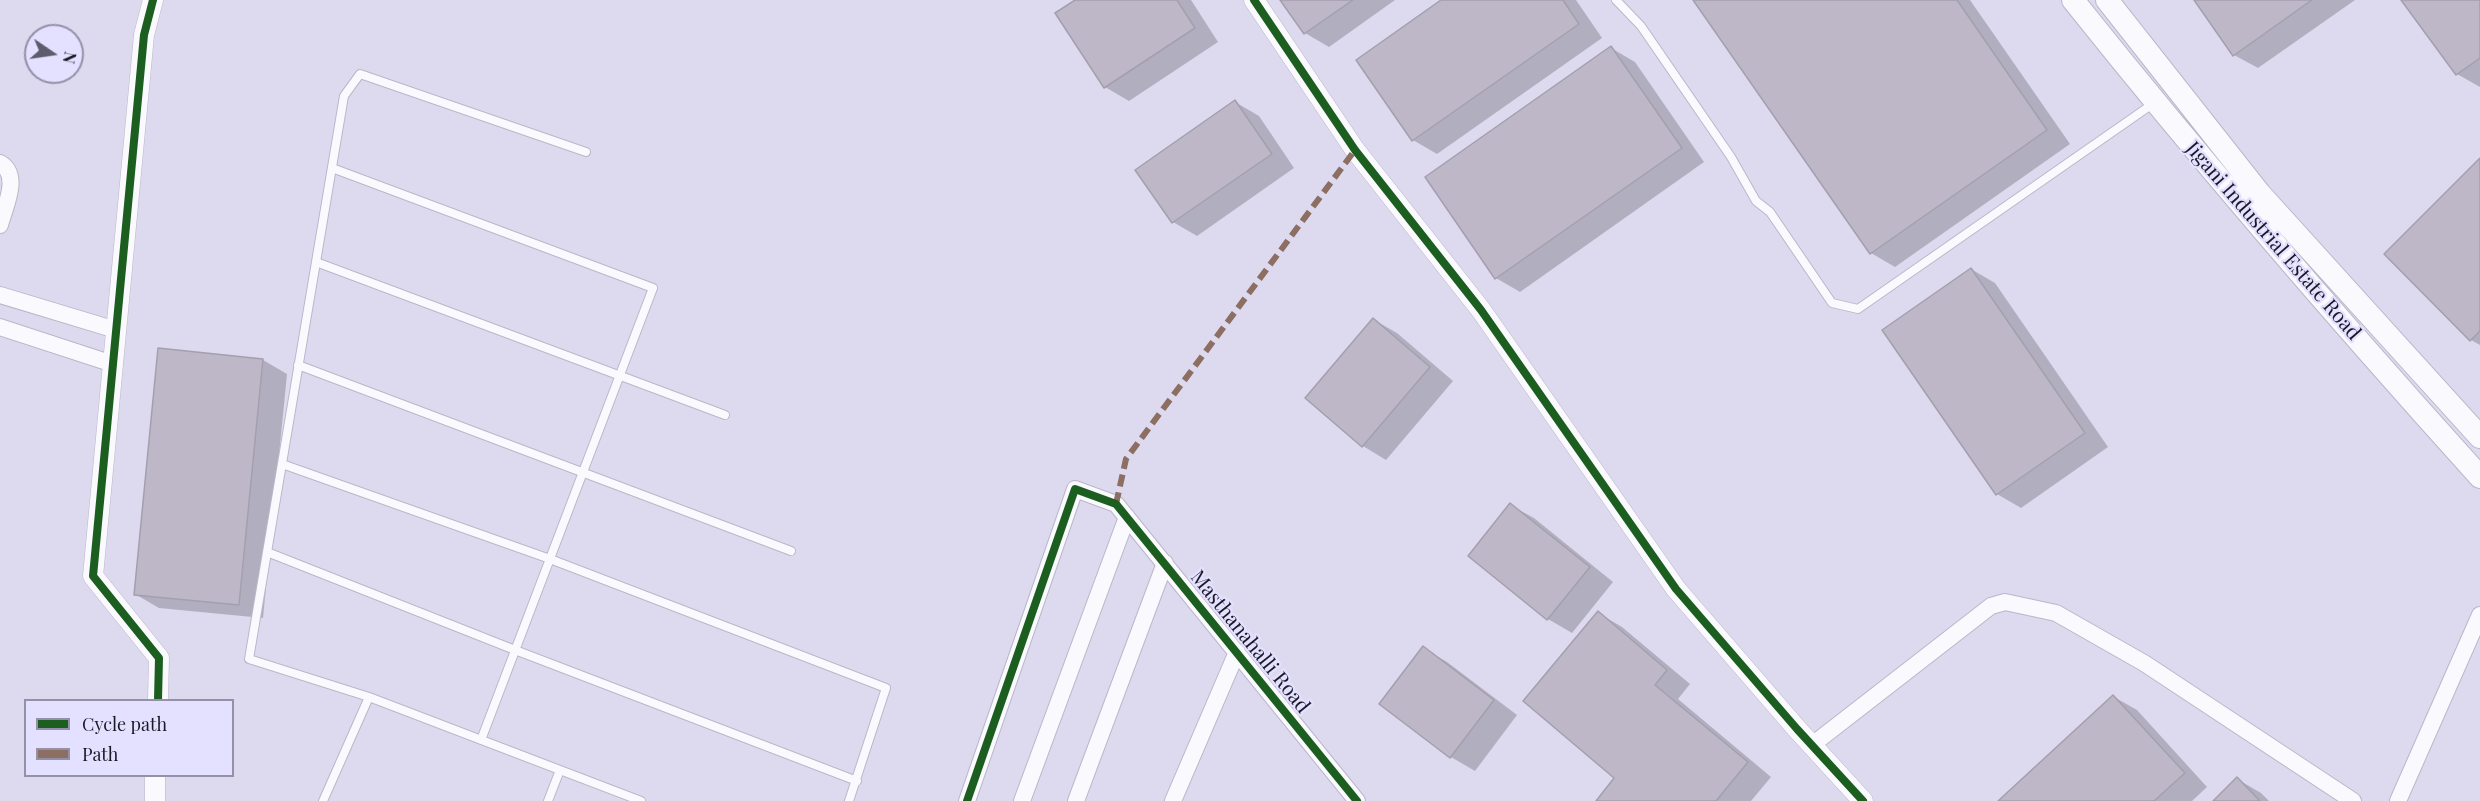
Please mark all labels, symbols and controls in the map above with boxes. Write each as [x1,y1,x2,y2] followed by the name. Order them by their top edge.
[24,24,84,84] north arrow
[59,50,82,66] text: N
[2180,137,2366,345] street label: Jigani Industrial Estate Road
[1185,566,1315,718] street label: Masthanahalli Road
[24,699,234,777] legend
[82,712,167,736] text: Cycle path
[82,742,118,766] text: Path

